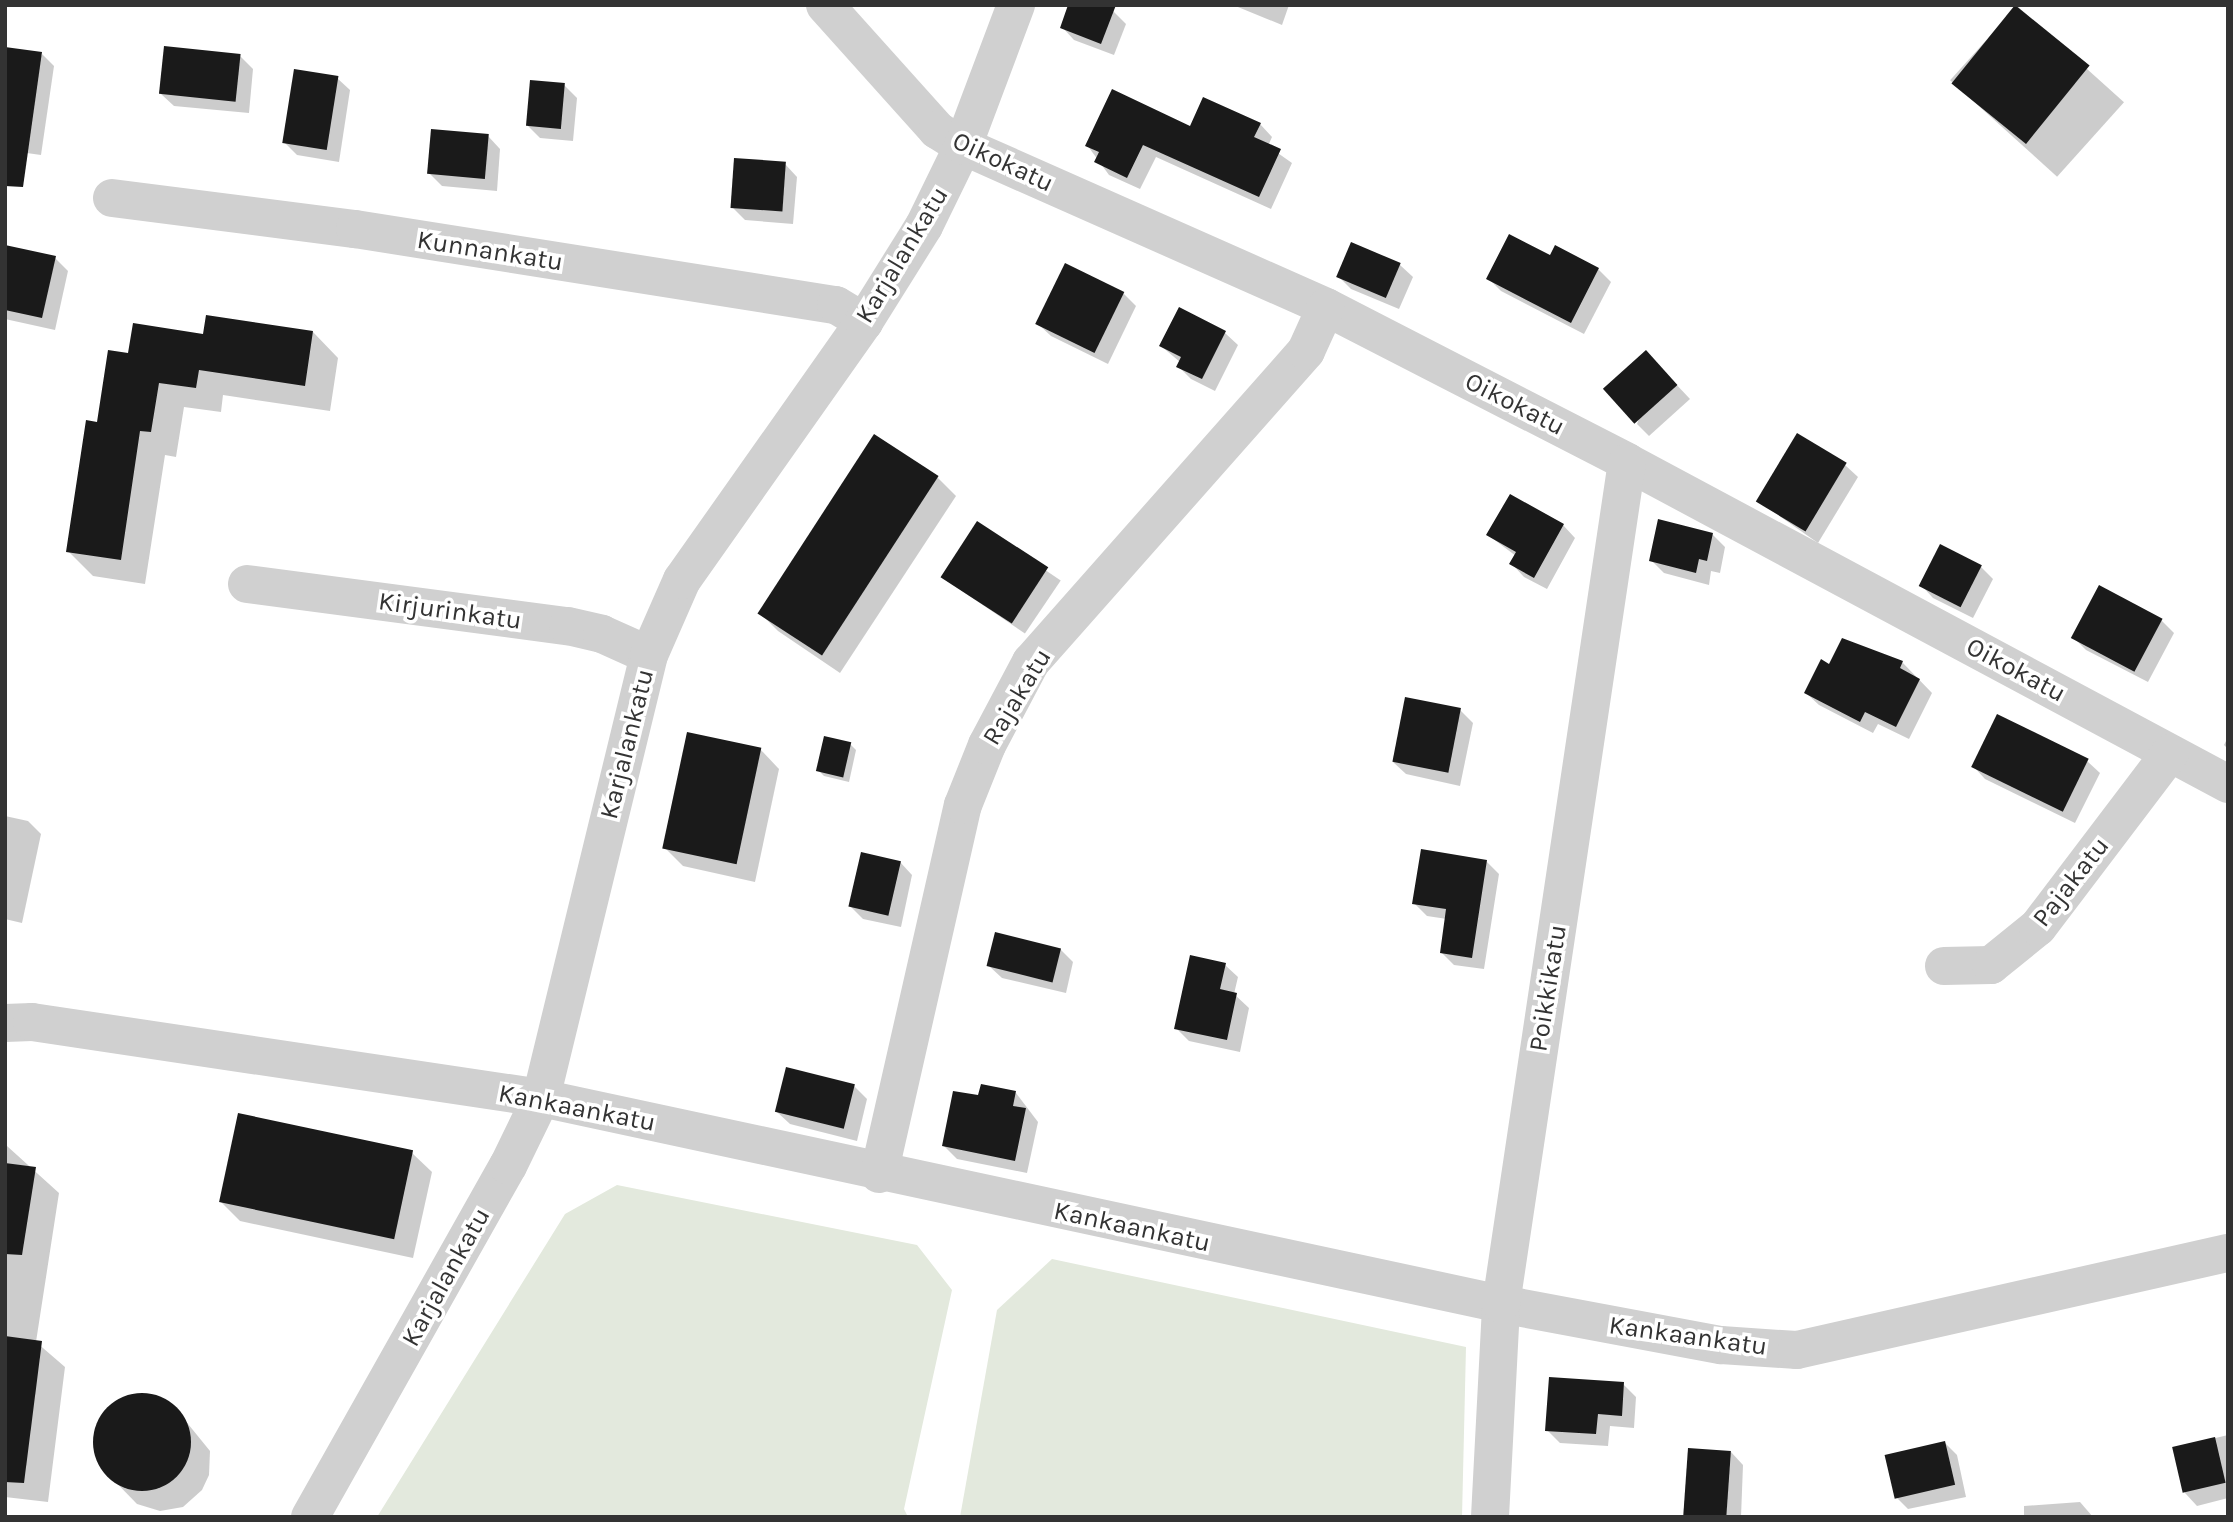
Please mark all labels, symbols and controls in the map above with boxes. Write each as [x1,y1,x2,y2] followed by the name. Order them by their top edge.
[948,125,1058,199] street label: Oikokatu
[849,181,955,329] street label: Karjalankatu
[415,224,565,278] street label: Kunnankatu
[1460,366,1570,442] street label: Oikokatu
[376,586,524,636] street label: Kirjurinkatu
[1961,631,2071,709] street label: Oikokatu
[976,643,1058,751] street label: Rajakatu
[593,666,661,822] street label: Karjalankatu
[2026,831,2116,933] street label: Pajakatu
[1523,922,1573,1054] street label: Poikkikatu
[496,1077,658,1139] street label: Kankaankatu
[1051,1195,1213,1259] street label: Kankaankatu
[395,1202,497,1352] street label: Karjalankatu
[1607,1309,1769,1363] street label: Kankaankatu

